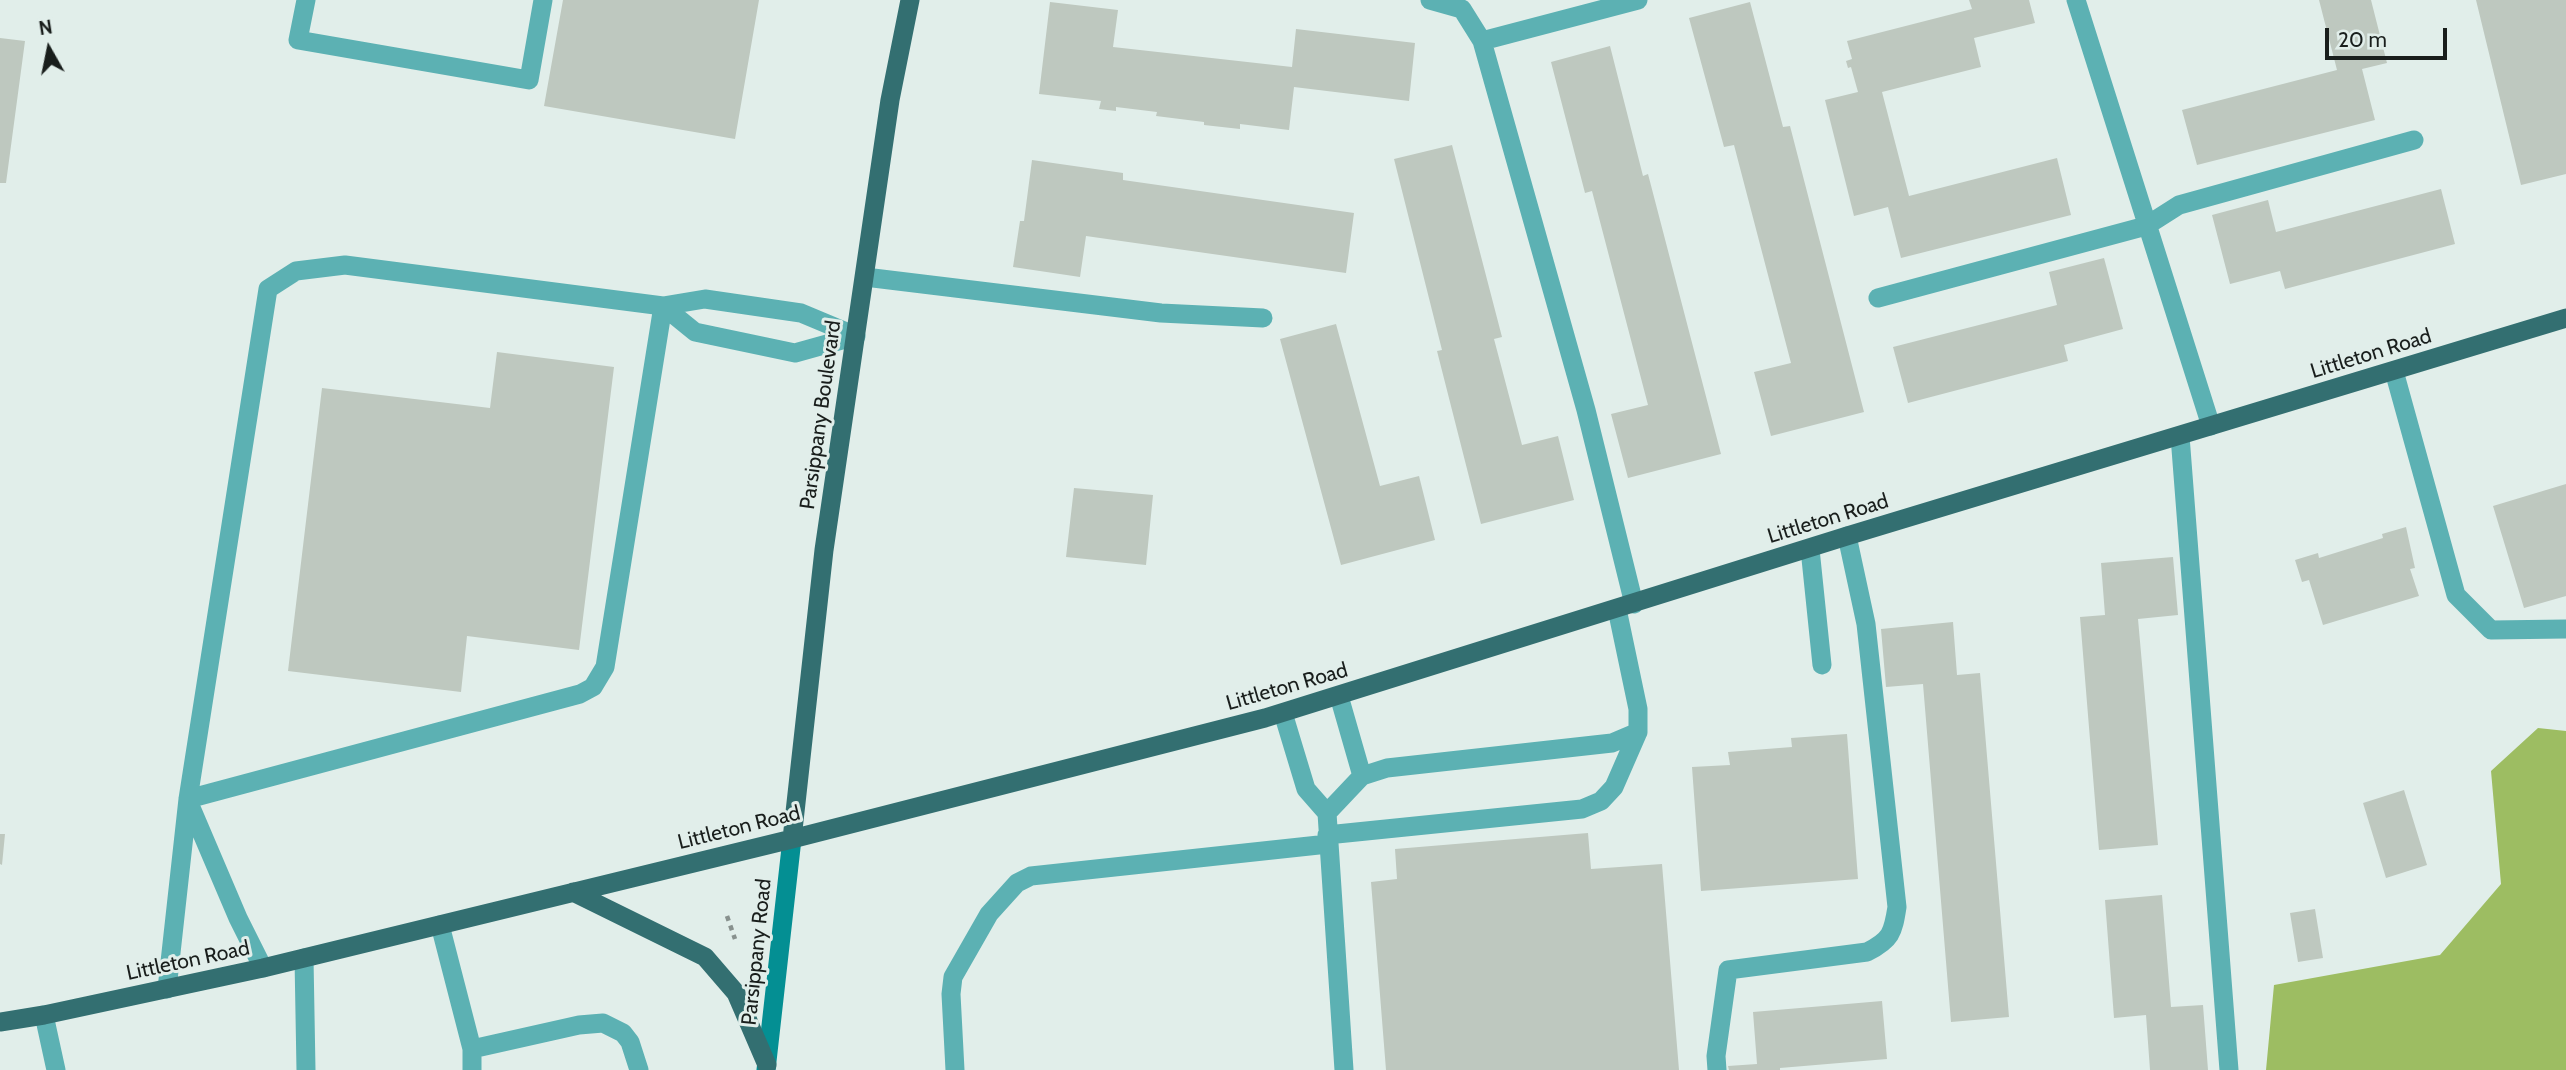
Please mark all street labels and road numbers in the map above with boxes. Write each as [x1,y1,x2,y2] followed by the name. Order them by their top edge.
[795,319,847,511] street label: Parsippany Boulevard
[2307,324,2435,384] street label: Littleton Road
[1764,489,1892,549] street label: Littleton Road
[1223,658,1351,716] street label: Littleton Road
[675,801,803,855] street label: Littleton Road
[737,877,777,1027] street label: Parsippany Road
[124,936,252,986] street label: Littleton Road

